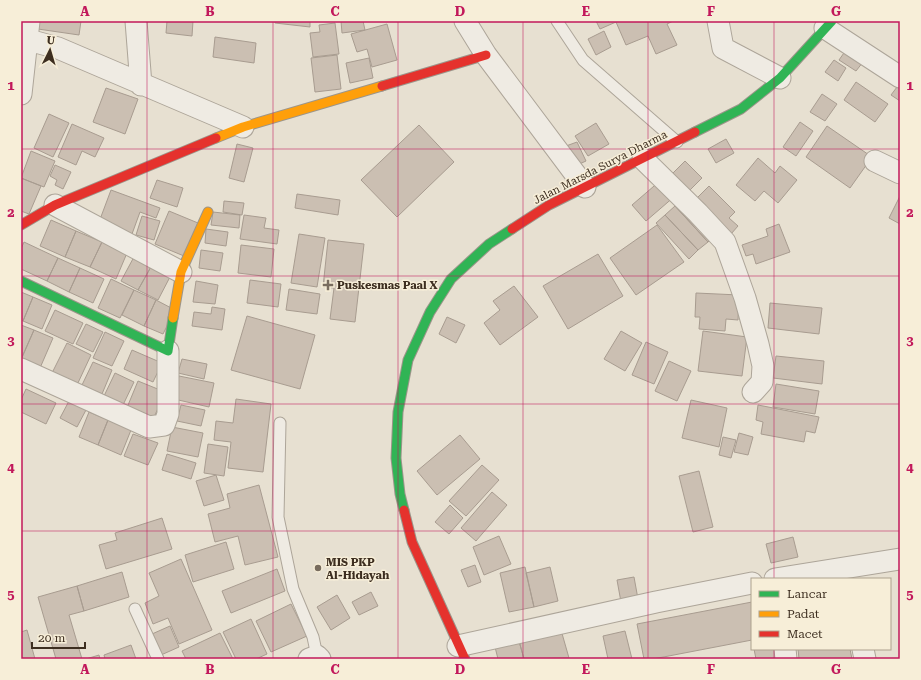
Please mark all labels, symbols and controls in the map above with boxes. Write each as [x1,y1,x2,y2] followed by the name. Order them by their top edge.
[80,4,90,19] text: A
[205,4,215,19] text: B
[330,4,340,19] text: C
[455,4,465,19] text: D
[582,4,590,19] text: E
[707,4,715,19] text: F
[831,4,841,19] text: G
[30,30,70,70] north arrow
[46,34,56,47] text: U
[7,78,15,93] text: 1
[906,78,914,93] text: 1
[531,128,669,207] street label: Jalan Marsda Surya Dharma
[7,205,15,220] text: 2
[906,205,914,220] text: 2
[322,279,334,291] marker: Puskesmas Paal X
[337,279,437,292] place label: Puskesmas Paal X
[7,333,15,348] text: 3
[906,333,914,348] text: 3
[7,460,15,475] text: 4
[906,460,914,475] text: 4
[326,556,390,582] place label: MIS PKP Al-Hidayah
[313,563,323,573] marker: MIS PKP Al-Hidayah
[751,578,891,650] legend
[7,587,15,602] text: 5
[787,587,827,601] text: Lancar
[906,587,914,602] text: 5
[787,607,820,621] text: Padat
[32,624,85,650] scale bar
[787,627,823,641] text: Macet
[38,631,65,645] text: 20 m
[80,662,90,677] text: A
[205,662,215,677] text: B
[330,662,340,677] text: C
[455,662,465,677] text: D
[582,662,590,677] text: E
[707,662,715,677] text: F
[831,662,841,677] text: G

